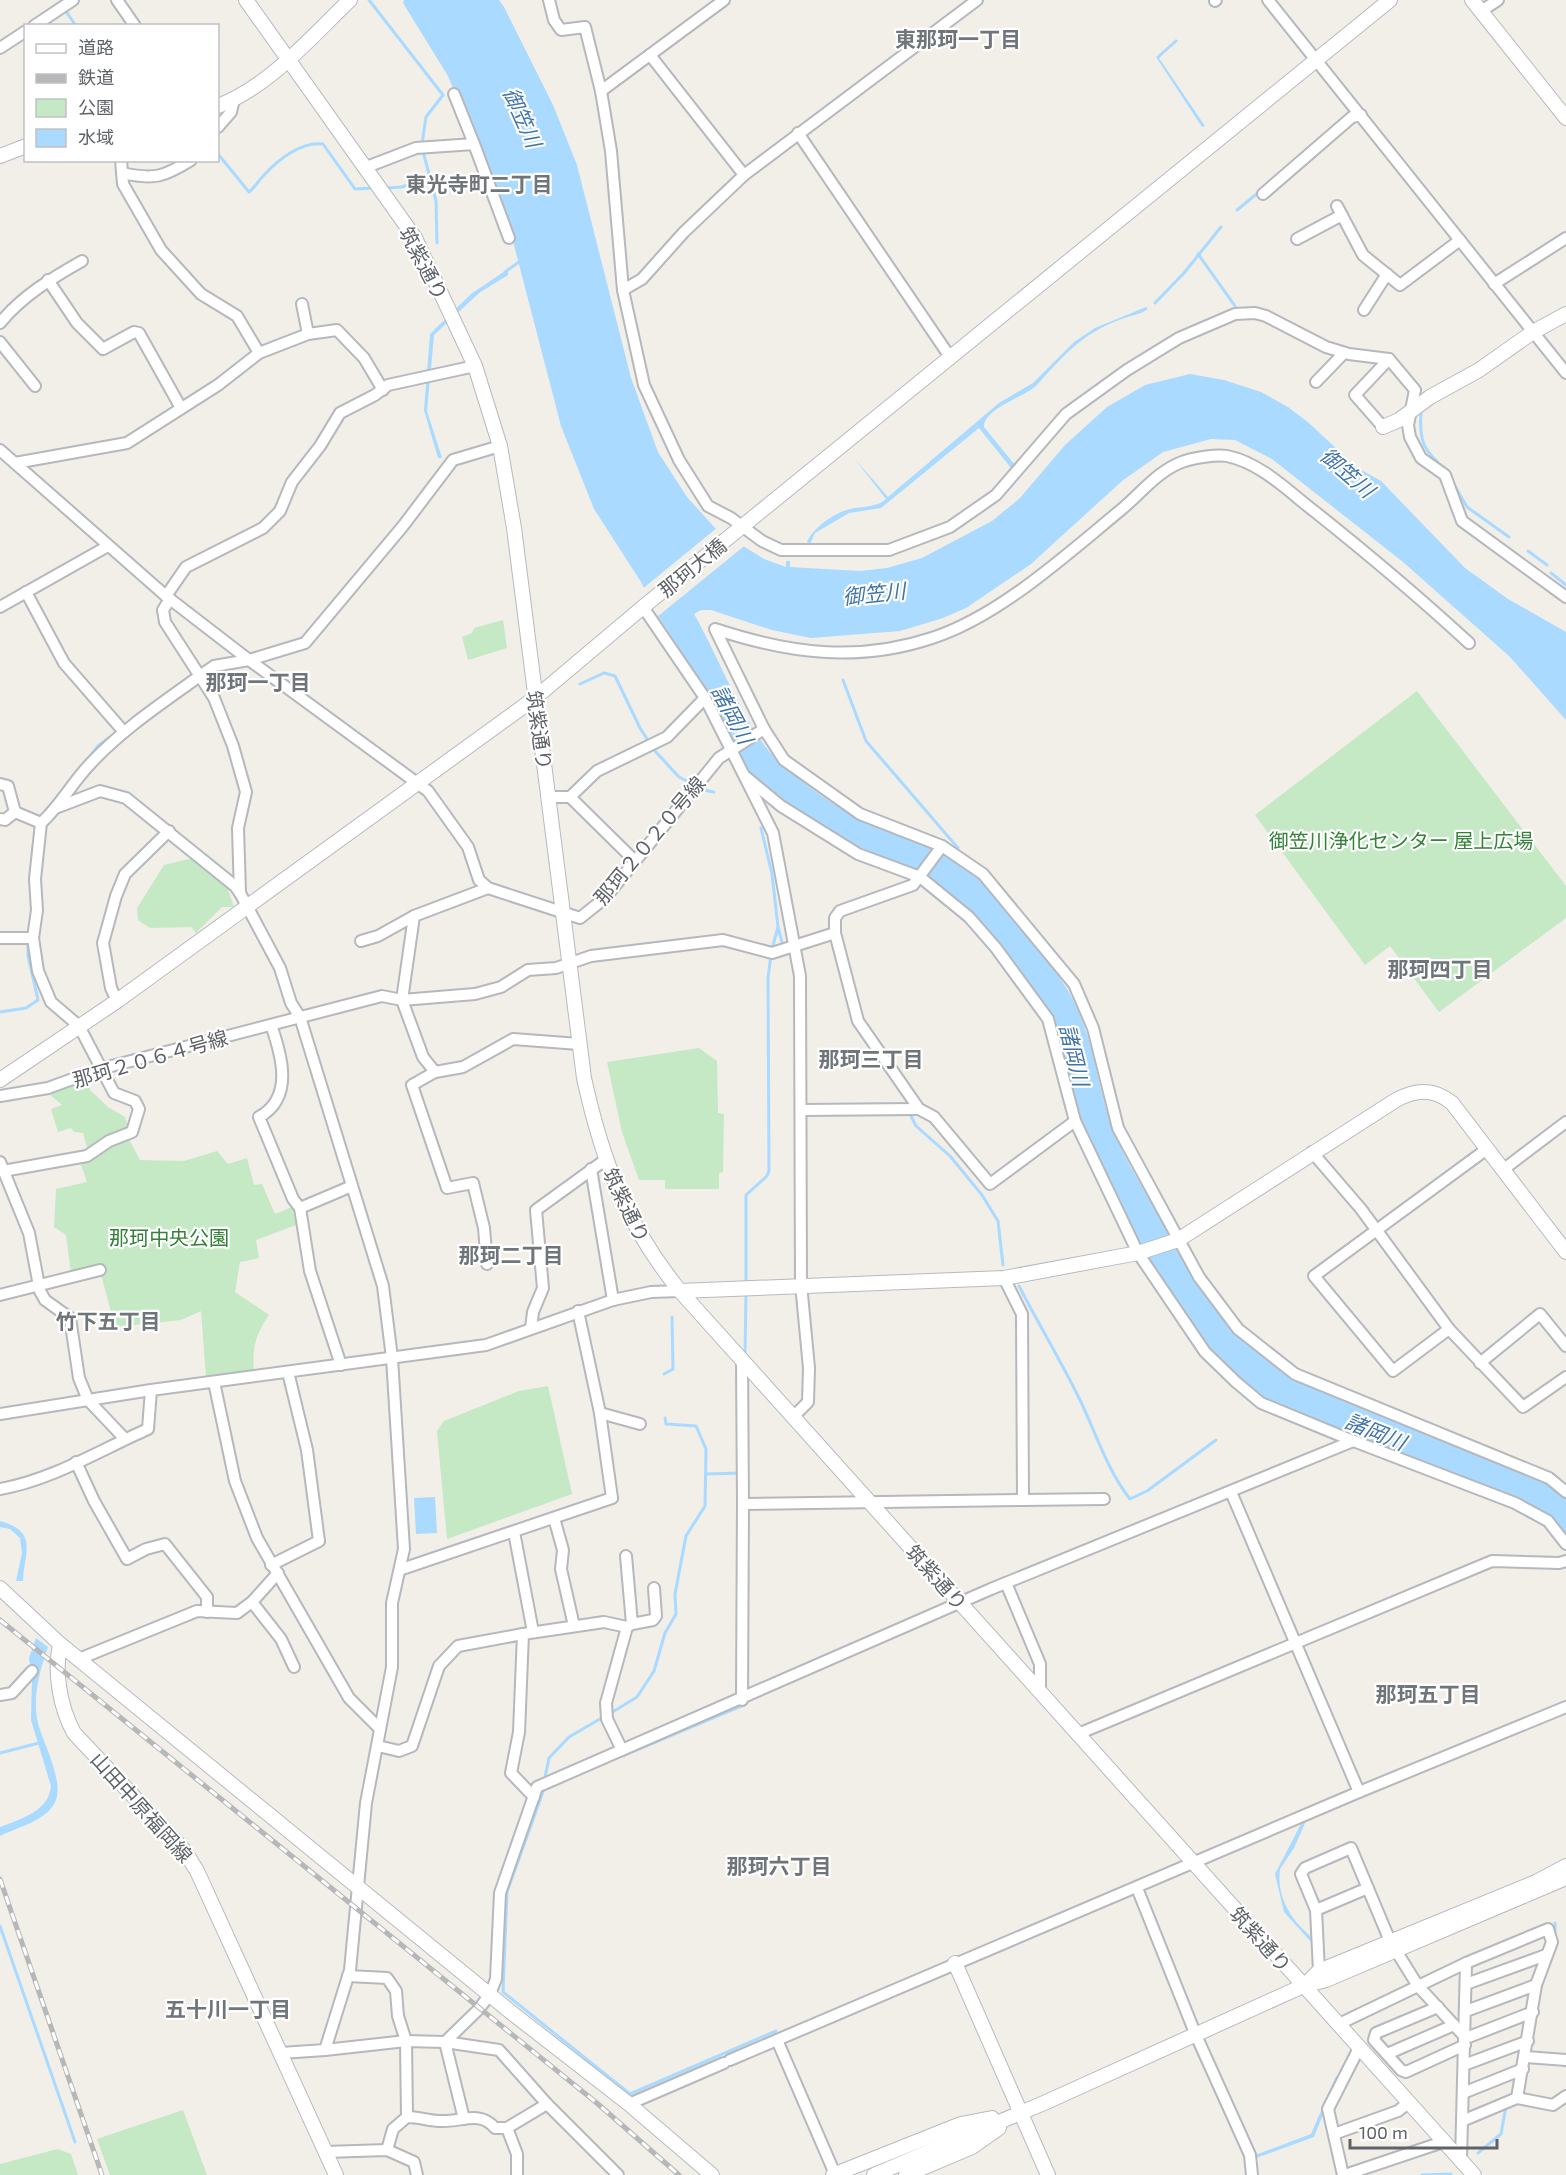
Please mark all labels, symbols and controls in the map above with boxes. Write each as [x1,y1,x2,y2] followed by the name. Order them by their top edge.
[24,24,219,162] legend
[895,26,1021,51] district label: 東那珂一丁目
[78,36,114,58] text: 道路
[78,66,114,88] text: 鉄道
[499,83,548,153] water label: 御笠川
[78,96,114,118] text: 公園
[78,126,114,148] text: 水域
[406,171,553,196] district label: 東光寺町二丁目
[395,222,453,304] street label: 筑紫通り
[1316,442,1381,503] water label: 御笠川
[653,533,731,601] street label: 那珂大橋
[841,577,909,609] water label: 御笠川
[206,669,311,694] district label: 那珂一丁目
[707,680,760,749] water label: 諸岡川
[523,689,557,771] street label: 筑紫通り
[588,771,710,909] street label: 那珂２０２０号線
[1269,828,1533,852] park label: 御笠川浄化センター 屋上広場
[1388,956,1493,981] district label: 那珂四丁目
[1055,1021,1095,1091] water label: 諸岡川
[70,1024,230,1092] street label: 那珂２０６４号線
[819,1046,924,1071] district label: 那珂三丁目
[599,1164,655,1246] street label: 筑紫通り
[109,1225,229,1249] park label: 那珂中央公園
[459,1242,564,1267] district label: 那珂二丁目
[56,1308,161,1333] district label: 竹下五丁目
[1342,1408,1412,1455] water label: 諸岡川
[901,1539,973,1615] street label: 筑紫通り
[1376,1681,1481,1706] district label: 那珂五丁目
[86,1747,198,1867] street label: 山田中原福岡線
[727,1853,832,1878] district label: 那珂六丁目
[1225,1901,1297,1977] street label: 筑紫通り
[165,1996,291,2021] district label: 五十川一丁目
[1350,2112,1497,2150] scale bar
[1359,2121,1408,2143] text: 100 m

